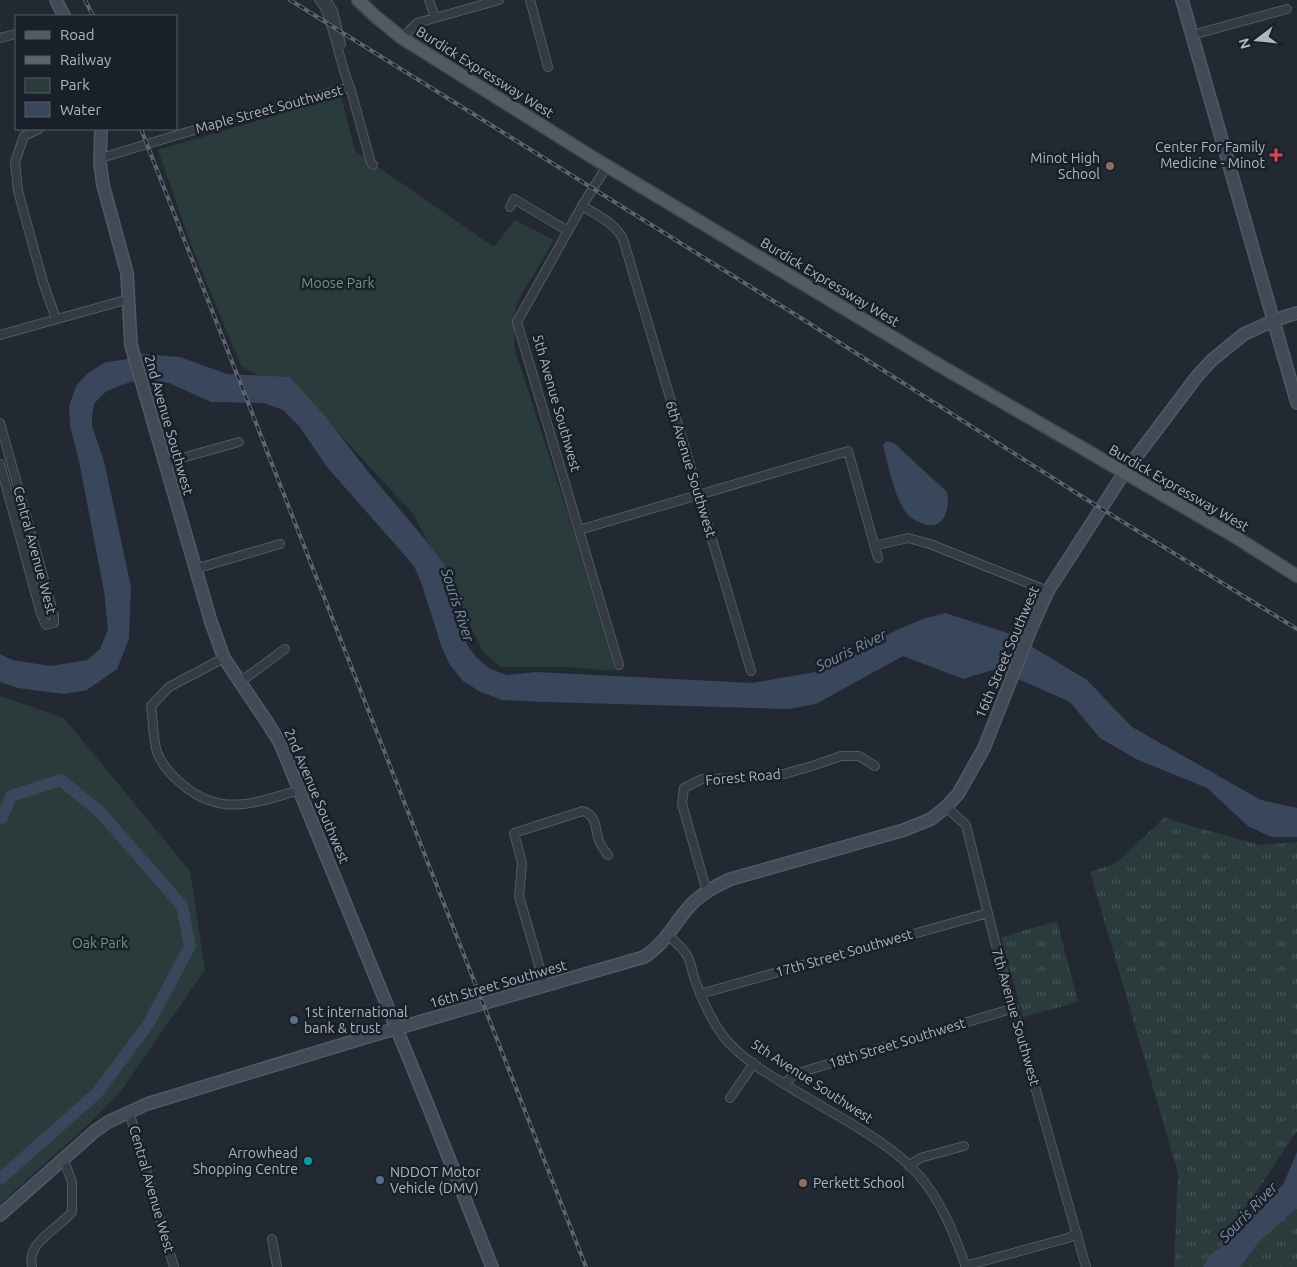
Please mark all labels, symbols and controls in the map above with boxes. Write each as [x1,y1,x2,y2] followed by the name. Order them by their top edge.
[15,15,178,130] legend
[1232,15,1282,65] north arrow
[413,23,557,121] street label: Burdick Expressway West
[60,26,95,43] text: Road
[1235,36,1254,51] text: N
[60,51,111,68] text: Railway
[60,76,90,93] text: Park
[194,82,345,136] street label: Maple Street Southwest
[60,101,101,118] text: Water
[1155,139,1265,171] place label: Center For Family Medicine - Minot
[1269,148,1283,162] marker: Center For Family Medicine - Minot
[1030,150,1100,182] place label: Minot High School
[1104,160,1116,172] marker: Minot High School
[758,234,903,330] street label: Burdick Expressway West
[301,275,375,291] park label: Moose Park
[530,332,584,474] street label: 5th Avenue Southwest
[141,353,197,497] street label: 2nd Avenue Southwest
[663,399,720,540] street label: 6th Avenue Southwest
[1106,441,1252,535] street label: Burdick Expressway West
[10,484,60,616] street label: Central Avenue West
[438,565,478,645] water label: Souris River
[972,583,1042,720] street label: 16th Street Southwest
[812,625,890,675] water label: Souris River
[281,726,353,866] street label: 2nd Avenue Southwest
[705,766,781,788] street label: Forest Road
[774,926,915,980] street label: 17th Street Southwest
[72,935,128,951] park label: Oak Park
[989,946,1043,1088] street label: 7th Avenue Southwest
[428,957,569,1011] street label: 16th Street Southwest
[304,1004,408,1036] place label: 1st international bank & trust
[288,1014,300,1026] marker: 1st international bank & trust
[827,1014,968,1071] street label: 18th Street Southwest
[748,1036,876,1127] street label: 5th Avenue Southwest
[126,1124,178,1255] street label: Central Avenue West
[193,1145,298,1177] place label: Arrowhead Shopping Centre
[302,1155,314,1167] marker: Arrowhead Shopping Centre
[390,1164,481,1196] place label: NDDOT Motor Vehicle (DMV)
[374,1174,386,1186] marker: NDDOT Motor Vehicle (DMV)
[813,1175,905,1191] place label: Perkett School
[797,1177,809,1189] marker: Perkett School
[1215,1178,1282,1246] water label: Souris River

